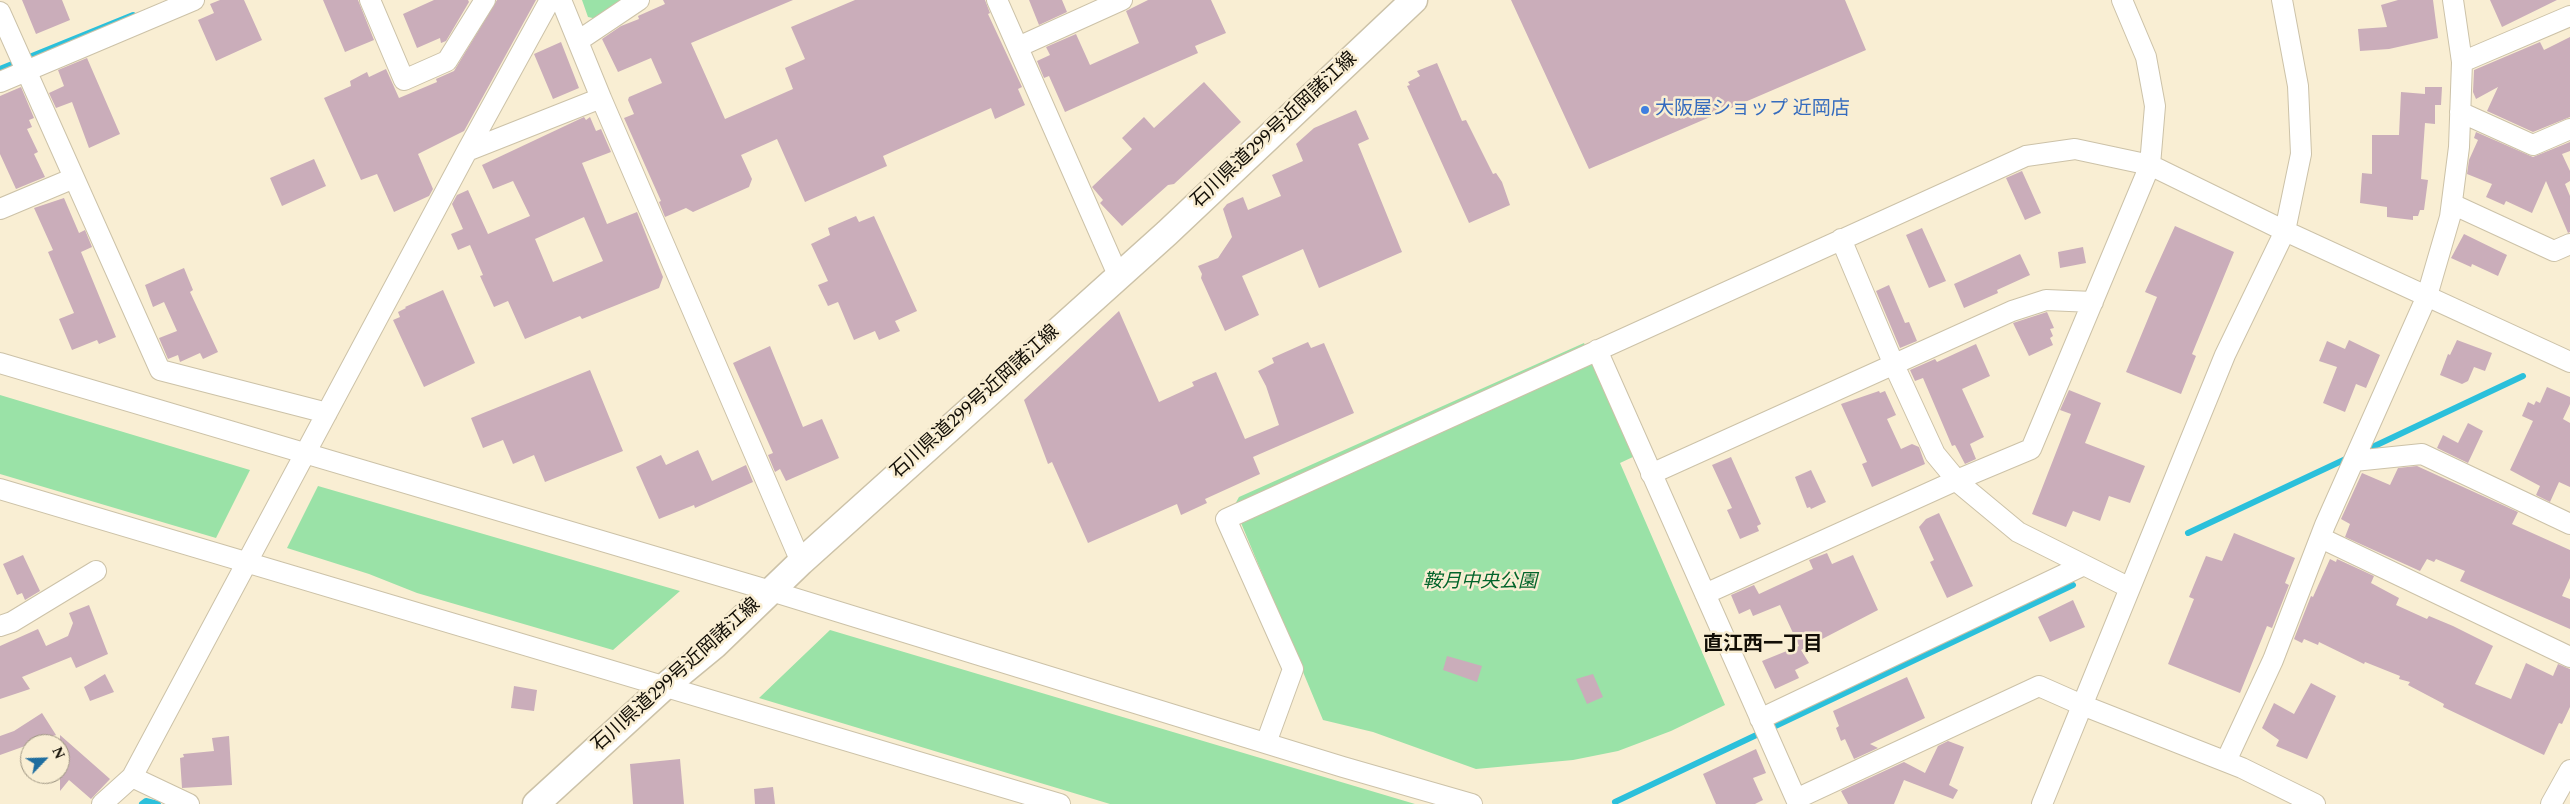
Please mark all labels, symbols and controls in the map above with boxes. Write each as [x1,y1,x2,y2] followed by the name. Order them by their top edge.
[1187,48,1363,214] street label: 石川県道299号近岡諸江線
[1655,99,1850,121] place label: 大阪屋ショップ 近岡店
[1639,104,1651,116] marker: 大阪屋ショップ 近岡店
[887,321,1065,485] street label: 石川県道299号近岡諸江線
[1423,572,1537,594] park label: 鞍月中央公園
[588,594,766,758] street label: 石川県道299号近岡諸江線
[1703,634,1823,658] district label: 直江西一丁目
[20,734,70,784] north arrow
[46,744,70,763] text: N

